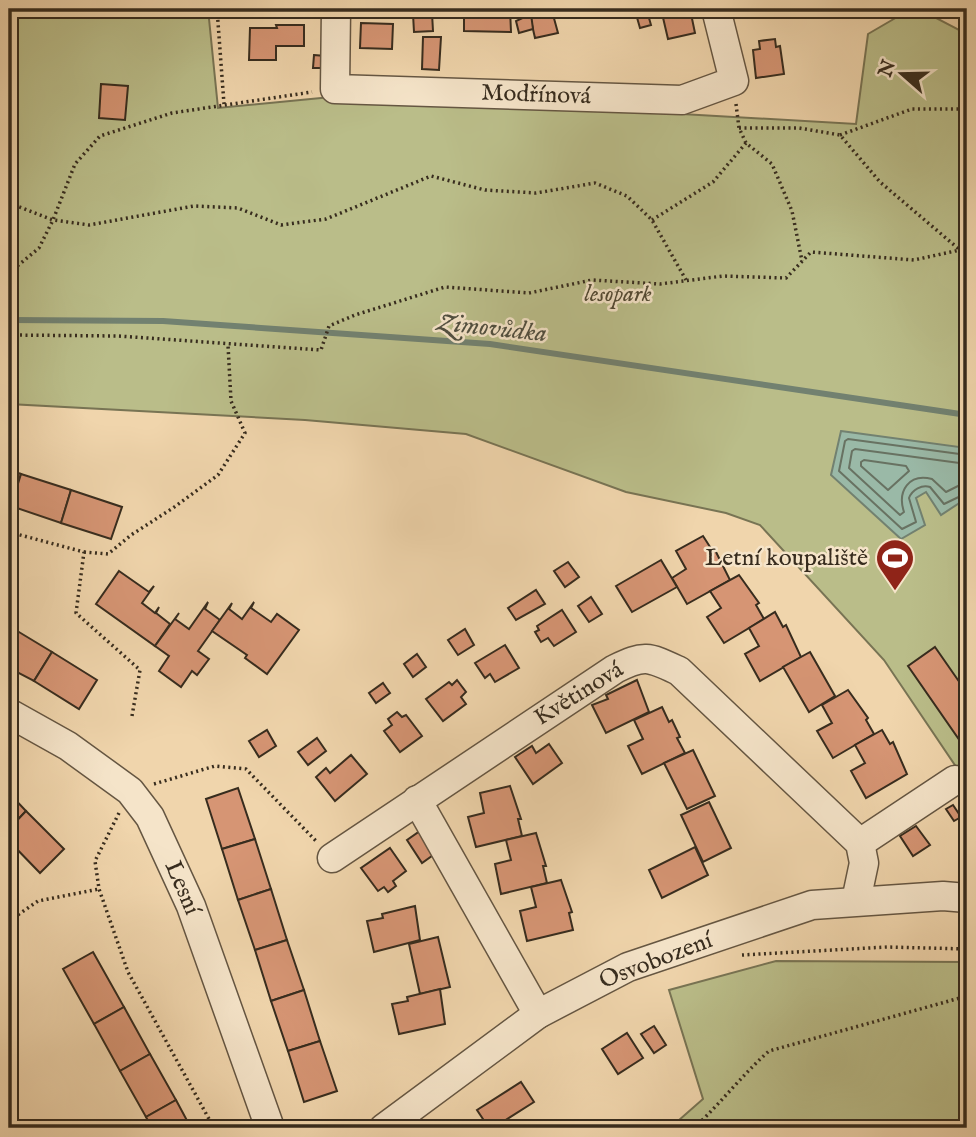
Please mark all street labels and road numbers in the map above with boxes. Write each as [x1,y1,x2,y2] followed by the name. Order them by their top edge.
[481,78,592,112] street label: Modřínová
[529,654,630,733] street label: Květinová
[157,856,208,921] street label: Lesní
[595,925,718,997] street label: Osvobození

